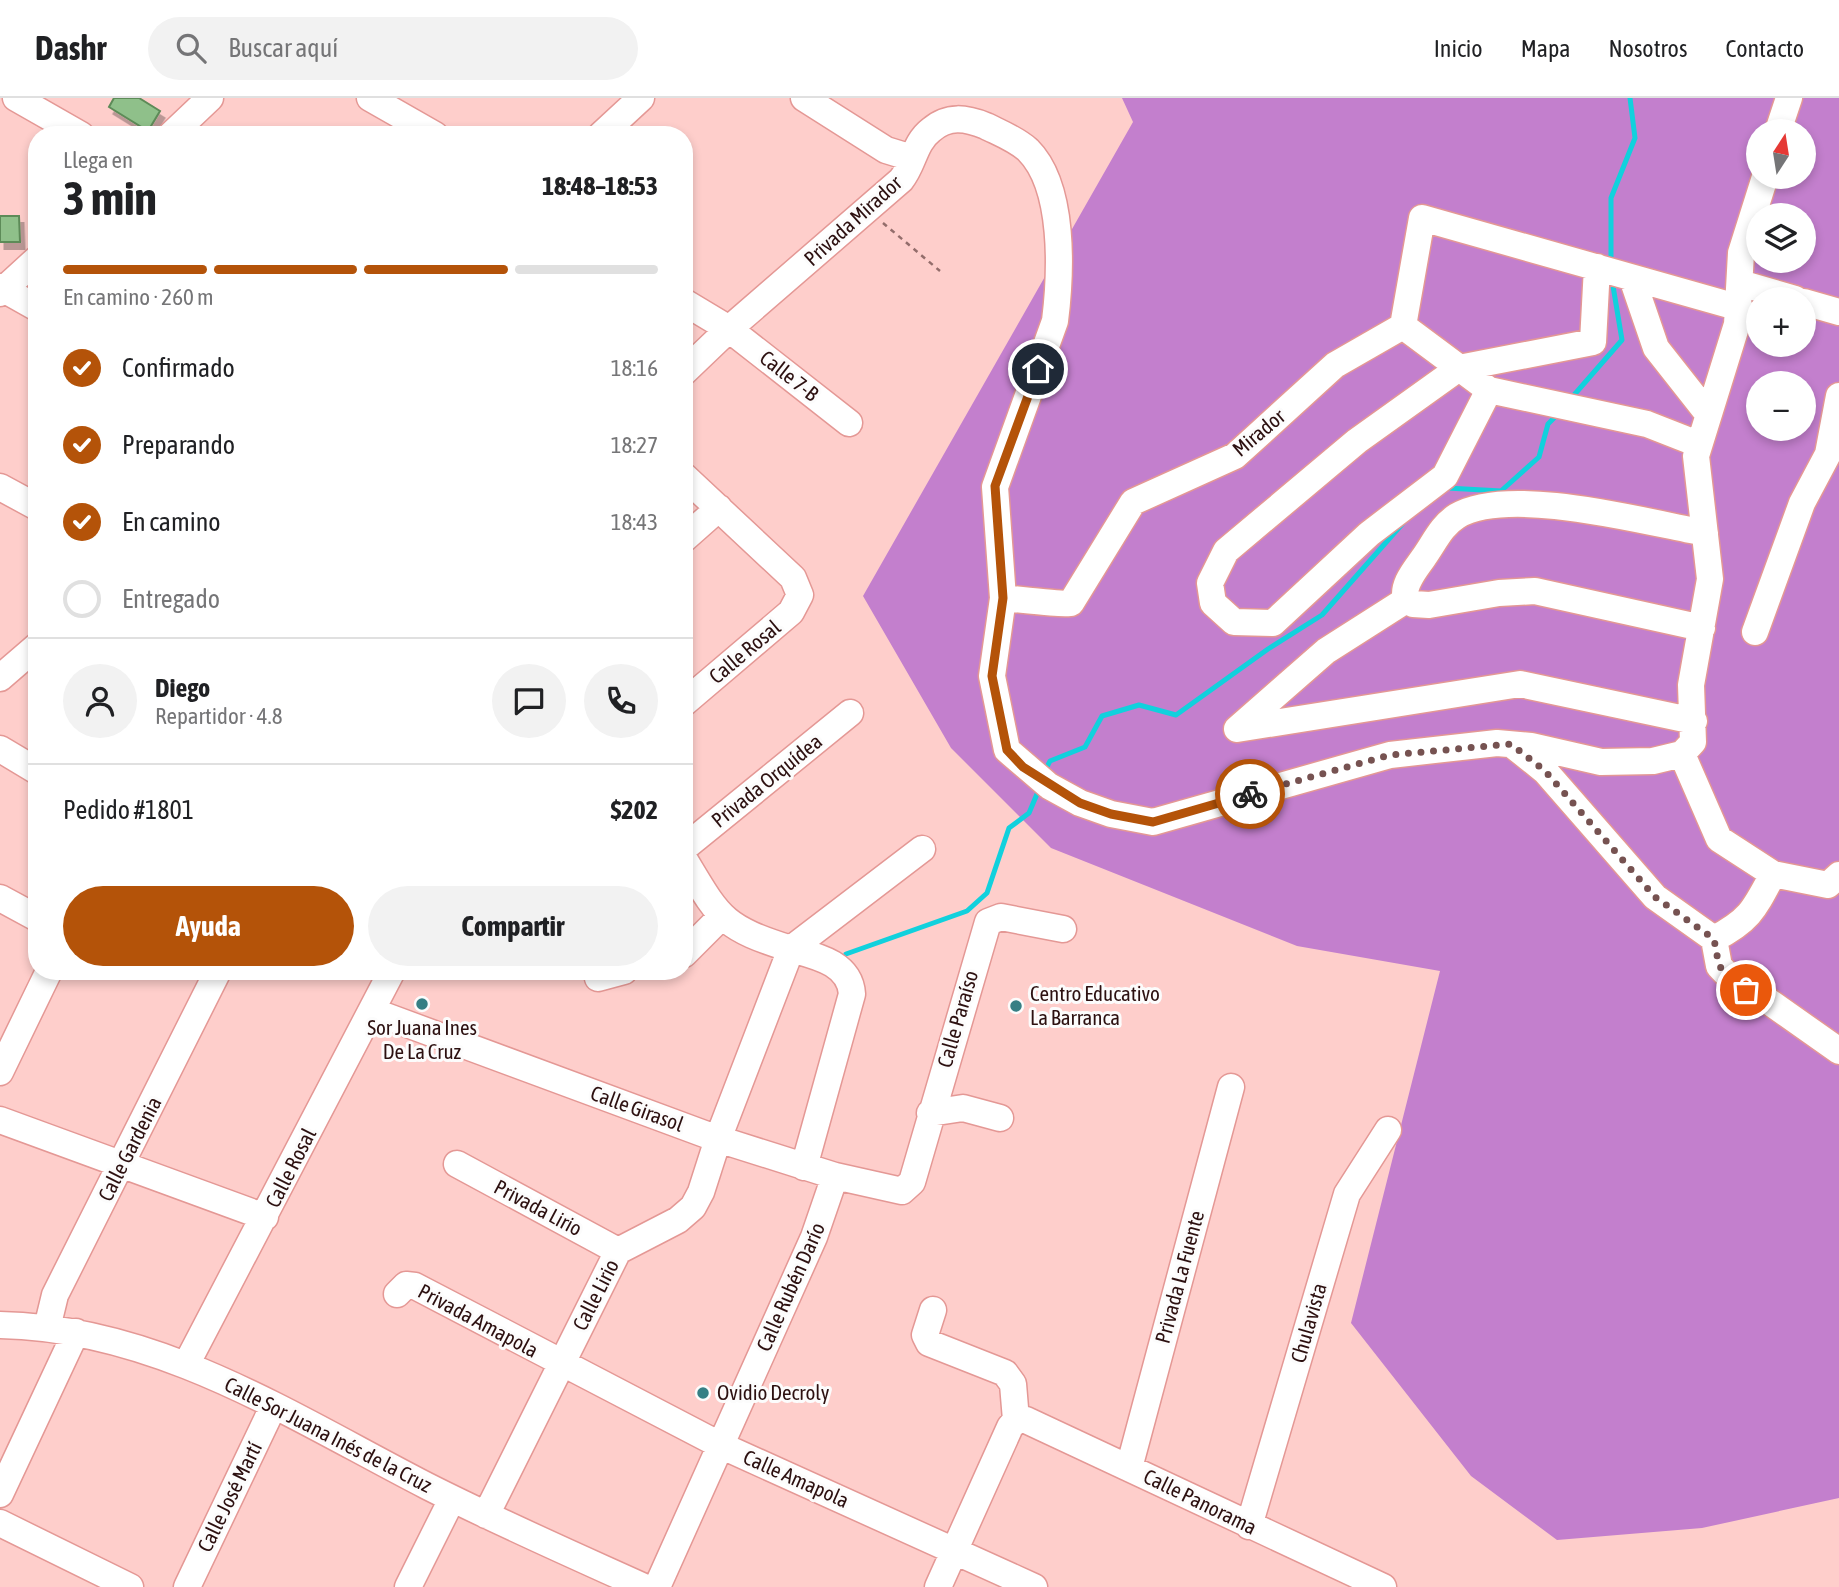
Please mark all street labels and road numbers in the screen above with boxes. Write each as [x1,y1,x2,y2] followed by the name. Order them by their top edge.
[799,170,907,270] street label: Privada Mirador
[756,345,824,406] street label: Calle 7-B
[1227,403,1290,461] street label: Mirador
[704,614,785,688] street label: Calle Rosal
[706,728,826,832] street label: Privada Orquídea
[932,967,982,1070] street label: Calle Paraíso
[588,1080,687,1136] street label: Calle Girasol
[93,1092,166,1205] street label: Calle Gardenia
[260,1124,320,1211] street label: Calle Rosal
[490,1174,586,1240] street label: Privada Lirio
[1150,1208,1208,1346] street label: Privada La Fuente
[751,1219,829,1355] street label: Calle Rubén Darío
[567,1255,623,1334] street label: Calle Lirio
[414,1278,543,1362] street label: Privada Amapola
[1285,1280,1331,1365] street label: Chulavista
[221,1371,436,1497] street label: Calle Sor Juana Inés de la Cruz
[192,1437,266,1556] street label: Calle José Martí
[740,1444,853,1512] street label: Calle Amapola
[1140,1463,1261,1539] street label: Calle Panorama

